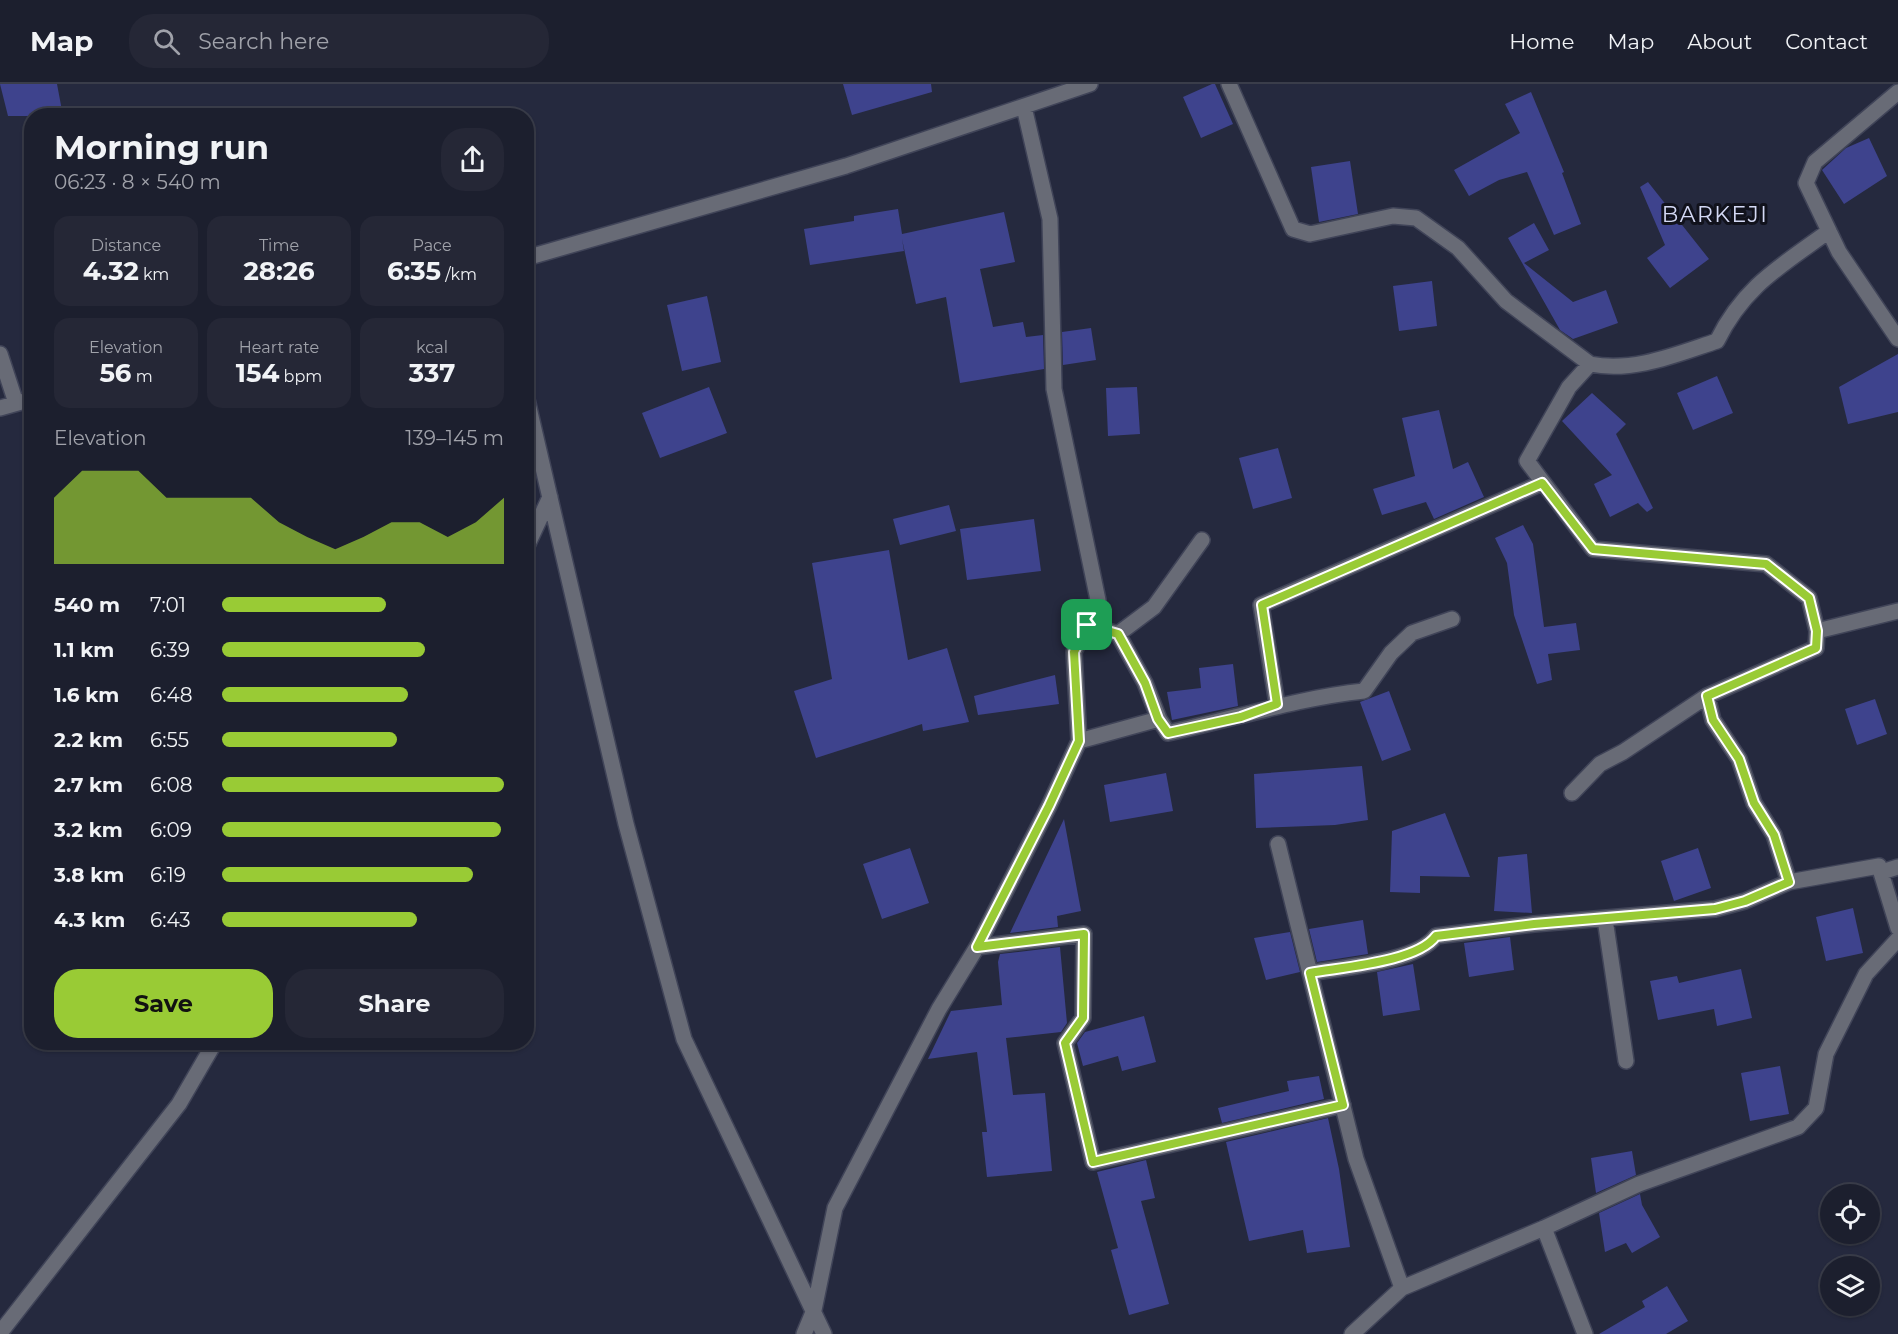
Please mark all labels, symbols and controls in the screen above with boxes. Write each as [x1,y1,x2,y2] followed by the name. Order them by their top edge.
[129,14,549,68] search box
[30,24,93,58] text: Map
[150,25,183,58] icon: search
[198,28,329,55] text: Search here
[1509,29,1574,54] text: Home
[1607,29,1654,54] text: Map
[1687,29,1752,54] text: About
[1785,29,1868,54] text: Contact
[54,127,269,167] text: Morning run
[441,128,504,191] button: share
[54,170,221,194] text: 06:23 · 8 × 540 m
[1662,201,1768,228] district label: BARKEJI
[91,236,161,255] text: Distance
[259,236,299,255] text: Time
[412,236,452,255] text: Pace
[83,255,139,287] text: 4.32
[243,255,315,287] text: 28:26
[387,255,441,287] text: 6:35
[139,265,169,284] text: km
[441,265,477,284] text: /km
[89,338,163,357] text: Elevation
[239,338,319,357] text: Heart rate
[416,338,448,357] text: kcal
[99,357,131,389] text: 56
[236,357,279,389] text: 154
[409,357,455,389] text: 337
[131,367,153,386] text: m
[279,367,322,386] text: bpm
[54,426,146,450] text: Elevation
[405,426,504,450] text: 139–145 m
[54,593,120,617] text: 540 m
[150,593,186,617] text: 7:01
[1061,599,1112,650] pin
[1070,608,1103,641] icon: arrive
[54,638,114,662] text: 1.1 km
[150,638,190,662] text: 6:39
[54,683,119,707] text: 1.6 km
[150,683,193,707] text: 6:48
[54,728,123,752] text: 2.2 km
[150,728,189,752] text: 6:55
[54,773,123,797] text: 2.7 km
[150,773,192,797] text: 6:08
[54,818,123,842] text: 3.2 km
[150,818,192,842] text: 6:09
[54,863,124,887] text: 3.8 km
[150,863,186,887] text: 6:19
[54,908,125,932] text: 4.3 km
[150,908,191,932] text: 6:43
[54,969,273,1038] button: Save
[285,969,504,1038] button: Share
[1820,1184,1880,1316] map controls
[1820,1184,1880,1244] button: locate
[1820,1256,1880,1316] button: layers

